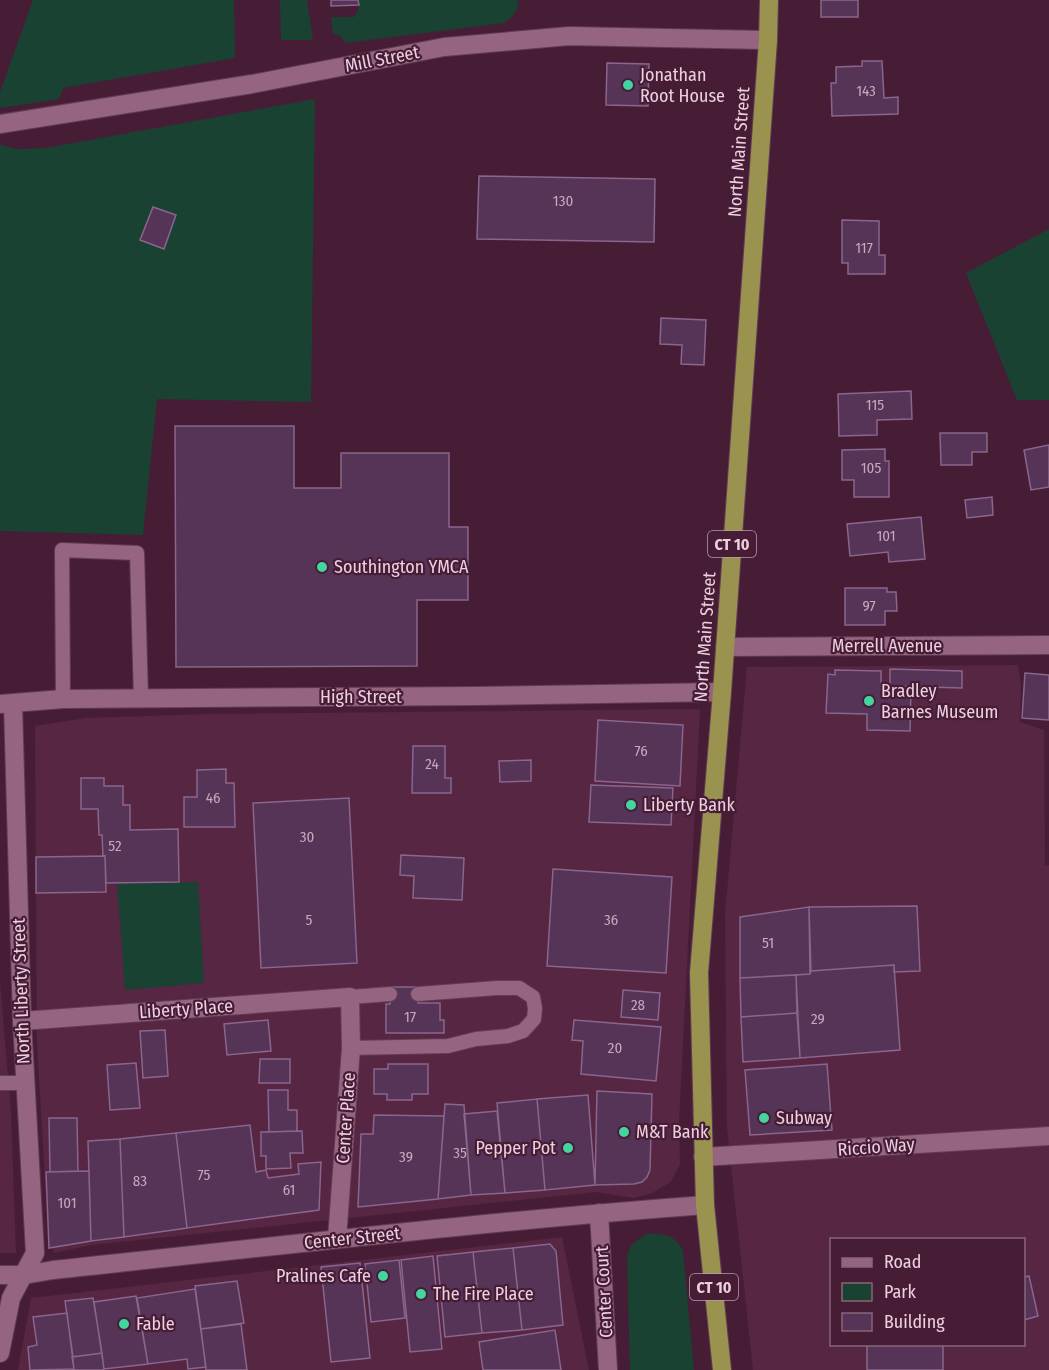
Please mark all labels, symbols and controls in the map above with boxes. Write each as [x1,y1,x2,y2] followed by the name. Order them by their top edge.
[343,41,421,77] street label: Mill Street
[640,64,725,107] place label: Jonathan Root House
[621,78,635,92] marker: Jonathan Root House
[856,82,876,100] house number: 143
[723,86,755,218] street label: North Main Street
[553,192,573,210] house number: 130
[855,239,873,257] house number: 117
[866,396,884,414] house number: 115
[861,459,881,477] house number: 105
[876,527,896,545] house number: 101
[708,531,756,557] road number: CT 10
[334,556,469,578] place label: Southington YMCA
[315,560,329,574] marker: Southington YMCA
[689,571,721,703] street label: North Main Street
[862,597,876,615] house number: 97
[832,635,942,657] street label: Merrell Avenue
[881,680,998,723] place label: Bradley Barnes Museum
[320,686,402,708] street label: High Street
[862,694,876,708] marker: Bradley Barnes Museum
[634,742,648,760] house number: 76
[425,755,439,773] house number: 24
[206,789,220,807] house number: 46
[643,794,736,816] place label: Liberty Bank
[624,798,638,812] marker: Liberty Bank
[300,828,314,846] house number: 30
[108,837,122,855] house number: 52
[306,911,313,929] house number: 5
[604,911,618,929] house number: 36
[7,918,35,1064] street label: North Liberty Street
[762,934,774,952] house number: 51
[138,995,234,1023] street label: Liberty Place
[631,996,645,1014] house number: 28
[404,1008,416,1026] house number: 17
[811,1010,825,1028] house number: 29
[608,1039,622,1057] house number: 20
[332,1072,360,1164] street label: Center Place
[776,1107,832,1129] place label: Subway
[757,1111,771,1125] marker: Subway
[636,1121,709,1143] place label: M&T Bank
[617,1125,631,1139] marker: M&T Bank
[837,1133,915,1161] street label: Riccio Way
[475,1137,556,1159] place label: Pepper Pot
[561,1141,575,1155] marker: Pepper Pot
[453,1144,467,1162] house number: 35
[399,1148,413,1166] house number: 39
[198,1166,210,1184] house number: 75
[133,1172,147,1190] house number: 83
[283,1181,295,1199] house number: 61
[57,1194,77,1212] house number: 101
[303,1222,401,1254] street label: Center Street
[830,1238,1025,1346] legend
[591,1245,617,1339] street label: Center Court
[884,1251,921,1273] text: Road
[276,1265,371,1287] place label: Pralines Cafe
[376,1269,390,1283] marker: Pralines Cafe
[690,1274,738,1300] road number: CT 10
[884,1281,917,1303] text: Park
[433,1283,534,1305] place label: The Fire Place
[414,1287,428,1301] marker: The Fire Place
[884,1311,945,1333] text: Building
[136,1313,175,1335] place label: Fable
[117,1317,131,1331] marker: Fable

